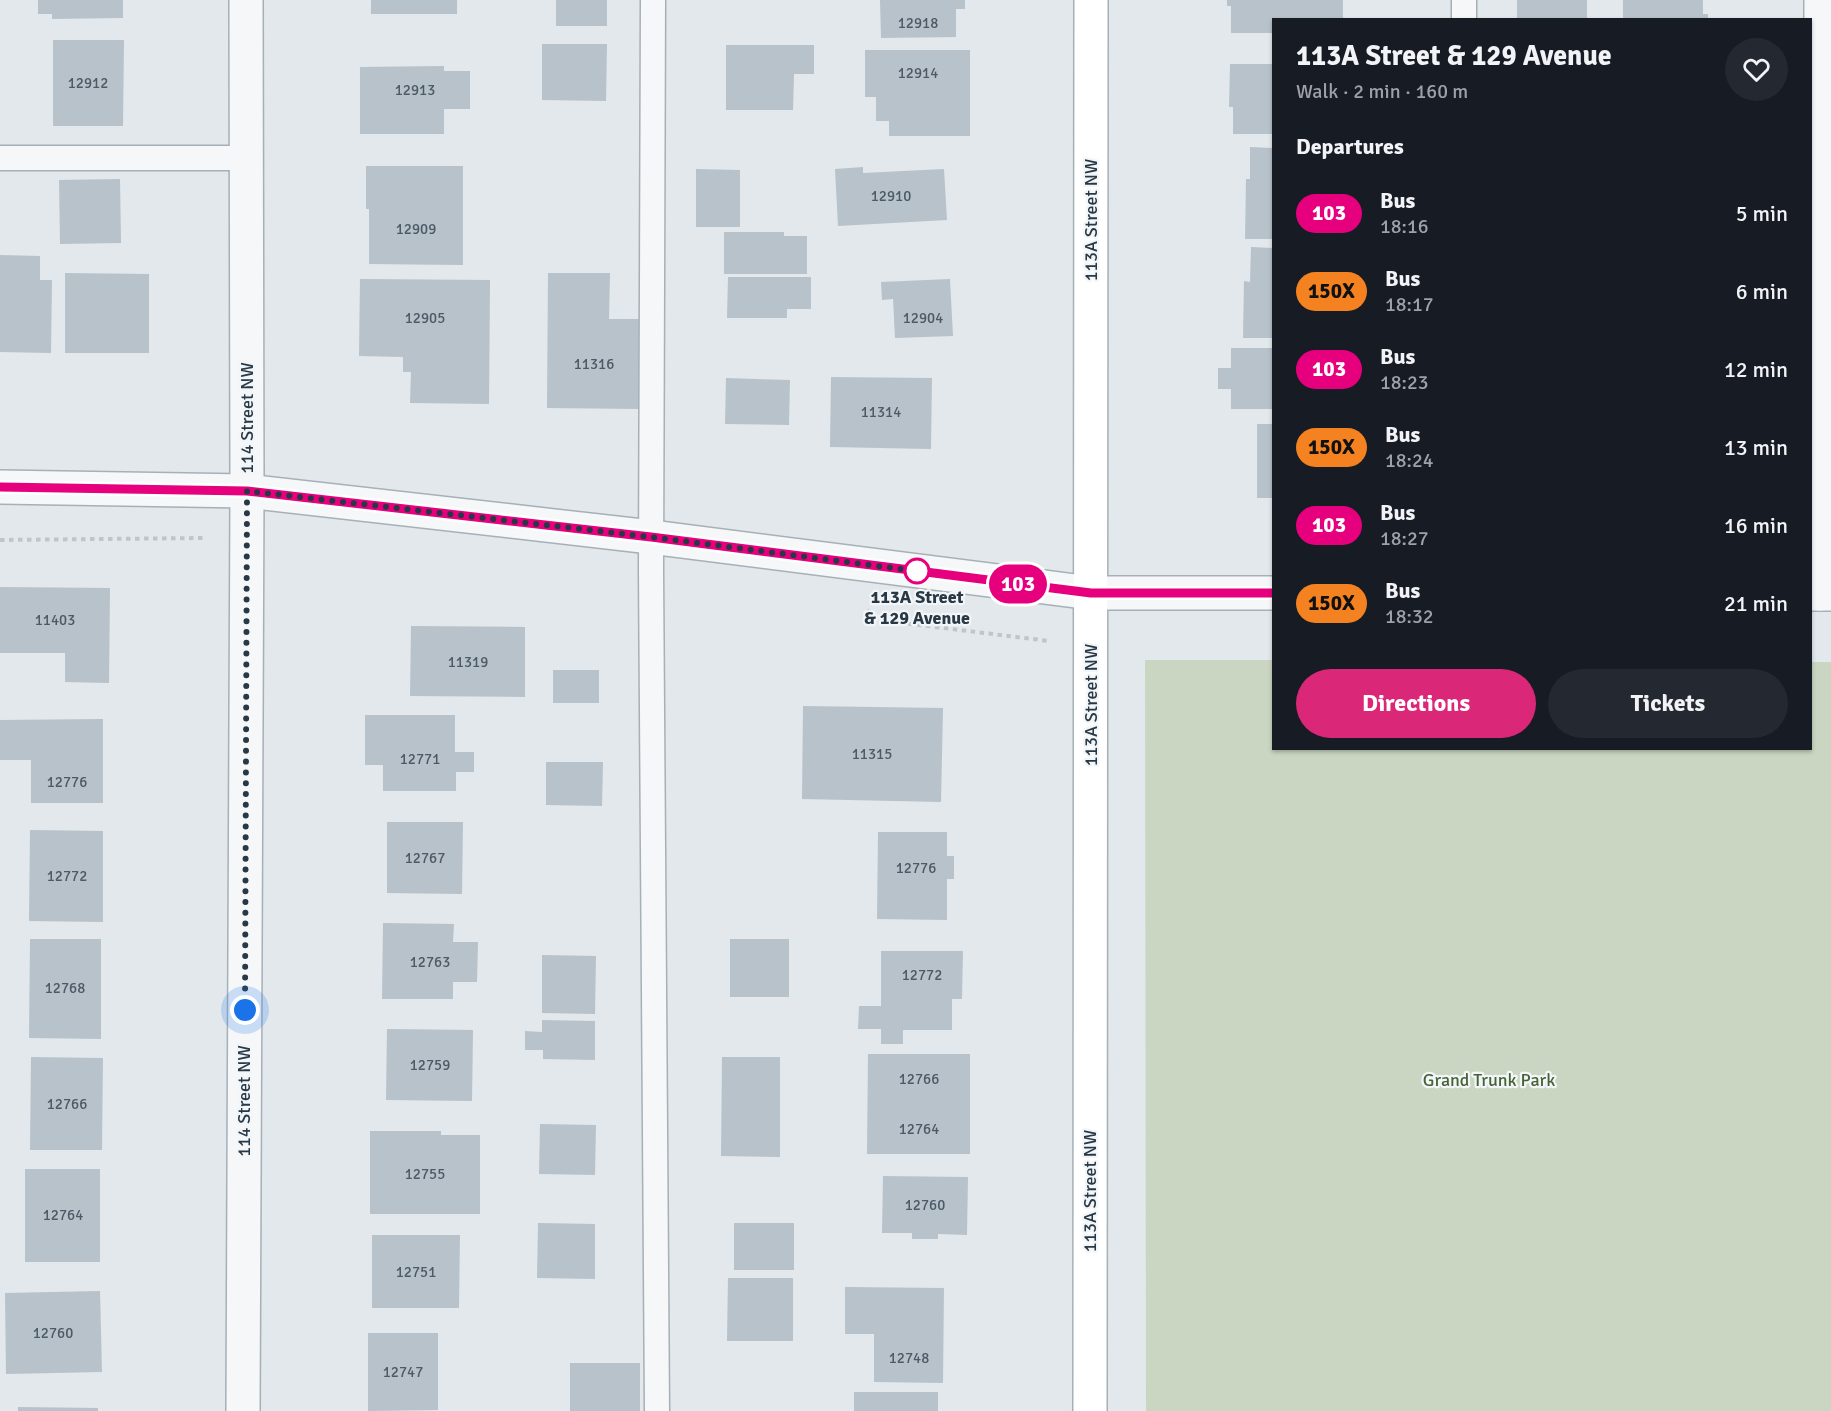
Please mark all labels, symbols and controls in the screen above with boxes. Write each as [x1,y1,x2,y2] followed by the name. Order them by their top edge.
[898,14,938,32] house number: 12918
[1725,38,1788,101] button: heart
[1296,39,1612,73] text: 113A Street & 129 Avenue
[898,64,938,82] house number: 12914
[68,74,108,92] house number: 12912
[1296,79,1468,104] text: Walk · 2 min · 160 m
[395,81,435,99] house number: 12913
[1296,133,1404,160] text: Departures
[1080,159,1102,281] street label: 113A Street NW
[871,187,911,205] house number: 12910
[1380,187,1415,214] text: Bus
[1312,200,1346,226] text: 103
[1736,200,1788,227] text: 5 min
[1380,214,1429,239] text: 18:16
[396,220,436,238] house number: 12909
[1385,265,1420,292] text: Bus
[1308,278,1355,304] text: 150X
[1736,278,1788,305] text: 6 min
[1385,292,1434,317] text: 18:17
[405,309,445,327] house number: 12905
[903,309,943,327] house number: 12904
[1380,343,1415,370] text: Bus
[574,355,614,373] house number: 11316
[1312,356,1346,382] text: 103
[1724,356,1788,383] text: 12 min
[236,362,258,474] street label: 114 Street NW
[1380,370,1429,395] text: 18:23
[861,403,901,421] house number: 11314
[1385,421,1420,448] text: Bus
[1308,434,1355,460] text: 150X
[1724,434,1788,461] text: 13 min
[1385,448,1434,473] text: 18:24
[1380,499,1415,526] text: Bus
[1312,512,1346,538] text: 103
[1724,512,1788,539] text: 16 min
[1380,526,1429,551] text: 18:27
[904,558,930,584] marker: 113A Street & 129 Avenue
[984,564,1052,604] line badge: 103
[1001,571,1035,597] text: 103
[1385,577,1420,604] text: Bus
[864,586,970,629] place label: 113A Street & 129 Avenue
[1308,590,1355,616] text: 150X
[1724,590,1788,617] text: 21 min
[1385,604,1434,629] text: 18:32
[35,611,75,629] house number: 11403
[1080,644,1102,766] street label: 113A Street NW
[448,653,488,671] house number: 11319
[1296,669,1536,738] button: Directions
[1548,669,1788,738] button: Tickets
[852,745,892,763] house number: 11315
[400,750,440,768] house number: 12771
[47,773,87,791] house number: 12776
[405,849,445,867] house number: 12767
[896,859,936,877] house number: 12776
[47,867,87,885] house number: 12772
[410,953,450,971] house number: 12763
[902,966,942,984] house number: 12772
[45,979,85,997] house number: 12768
[230,995,260,1025] your location
[233,1045,255,1157] street label: 114 Street NW
[410,1056,450,1074] house number: 12759
[1423,1069,1555,1091] park label: Grand Trunk Park
[899,1070,939,1088] house number: 12766
[47,1095,87,1113] house number: 12766
[899,1120,939,1138] house number: 12764
[1079,1130,1101,1252] street label: 113A Street NW
[405,1165,445,1183] house number: 12755
[905,1196,945,1214] house number: 12760
[43,1206,83,1224] house number: 12764
[396,1263,436,1281] house number: 12751
[33,1324,73,1342] house number: 12760
[889,1349,929,1367] house number: 12748
[383,1363,423,1381] house number: 12747

